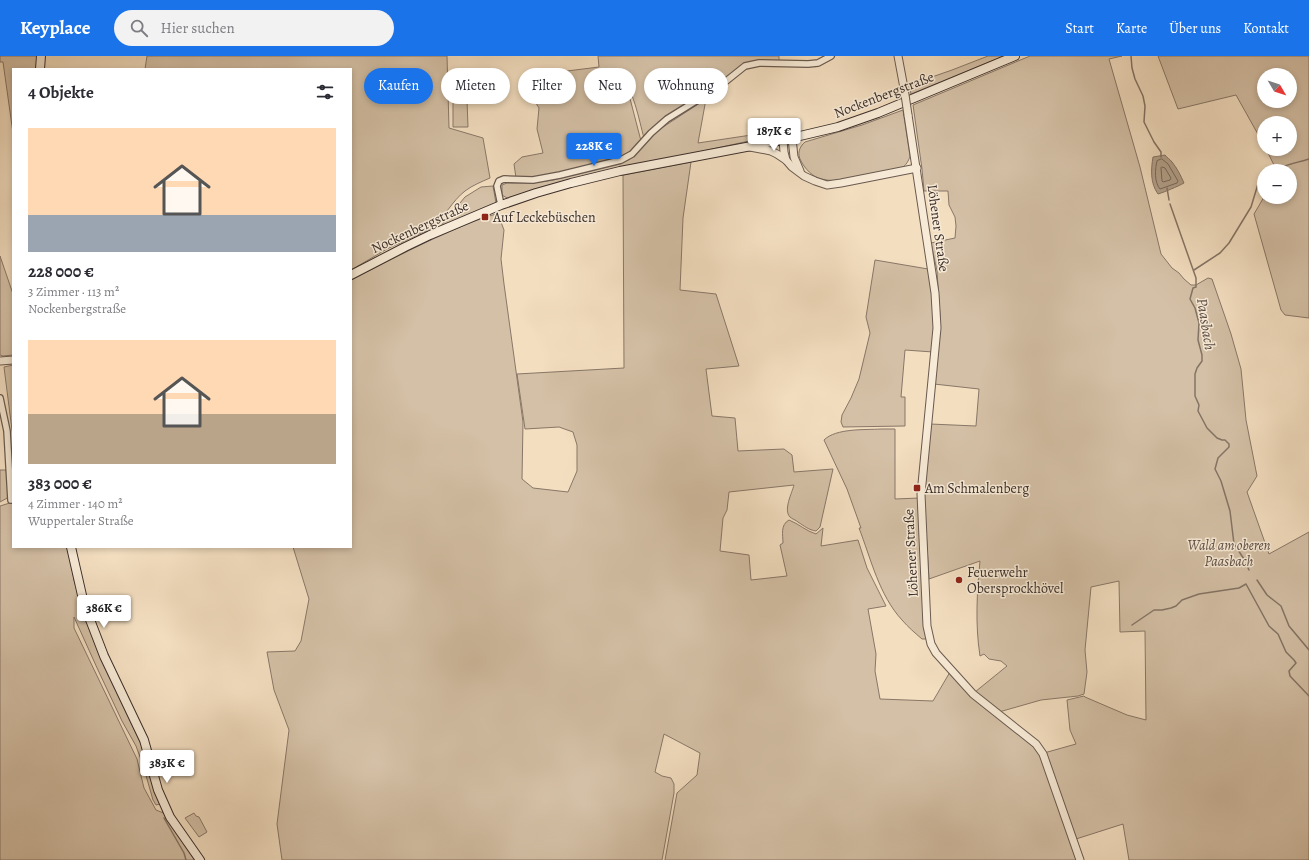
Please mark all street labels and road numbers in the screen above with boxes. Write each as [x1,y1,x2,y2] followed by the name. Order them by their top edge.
[831,67,937,123] street label: Nockenbergstraße
[922,183,954,273] street label: Löhener Straße
[368,196,472,258] street label: Nockenbergstraße
[899,508,923,598] street label: Löhener Straße

